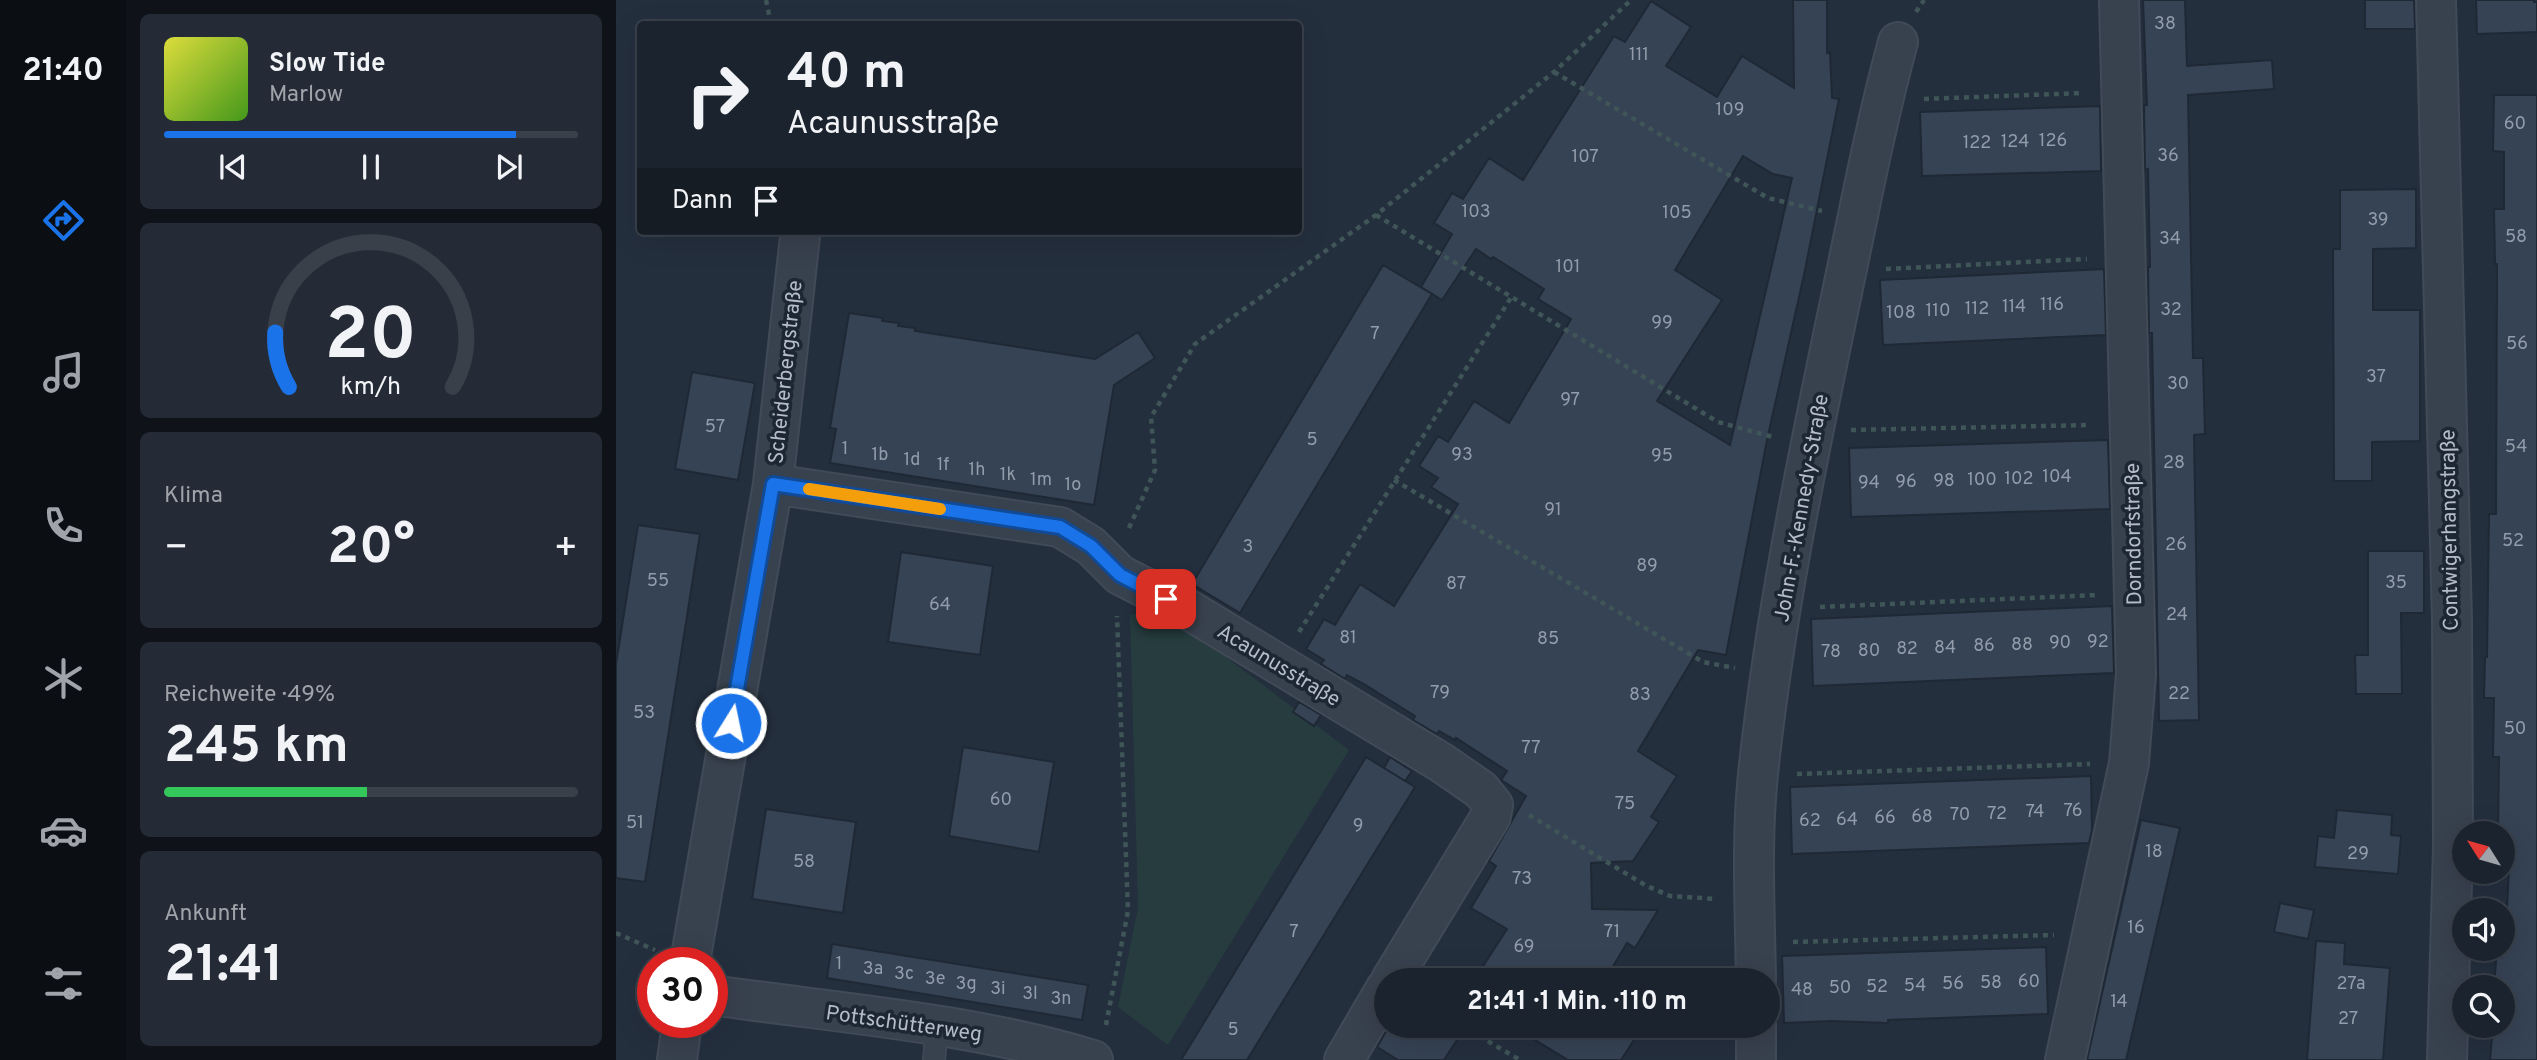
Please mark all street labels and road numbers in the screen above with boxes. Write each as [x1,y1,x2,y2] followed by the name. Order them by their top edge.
[763,279,810,465] street label: Scheiderbergstraße
[1769,392,1836,624] street label: John-F.-Kennedy-Straße
[2435,429,2466,631] street label: Contwigerhangstraße
[2120,462,2149,605] street label: Dorndorfstraße
[1212,619,1345,714] street label: Acaunusstraße
[824,1000,984,1049] street label: Pottschütterweg

